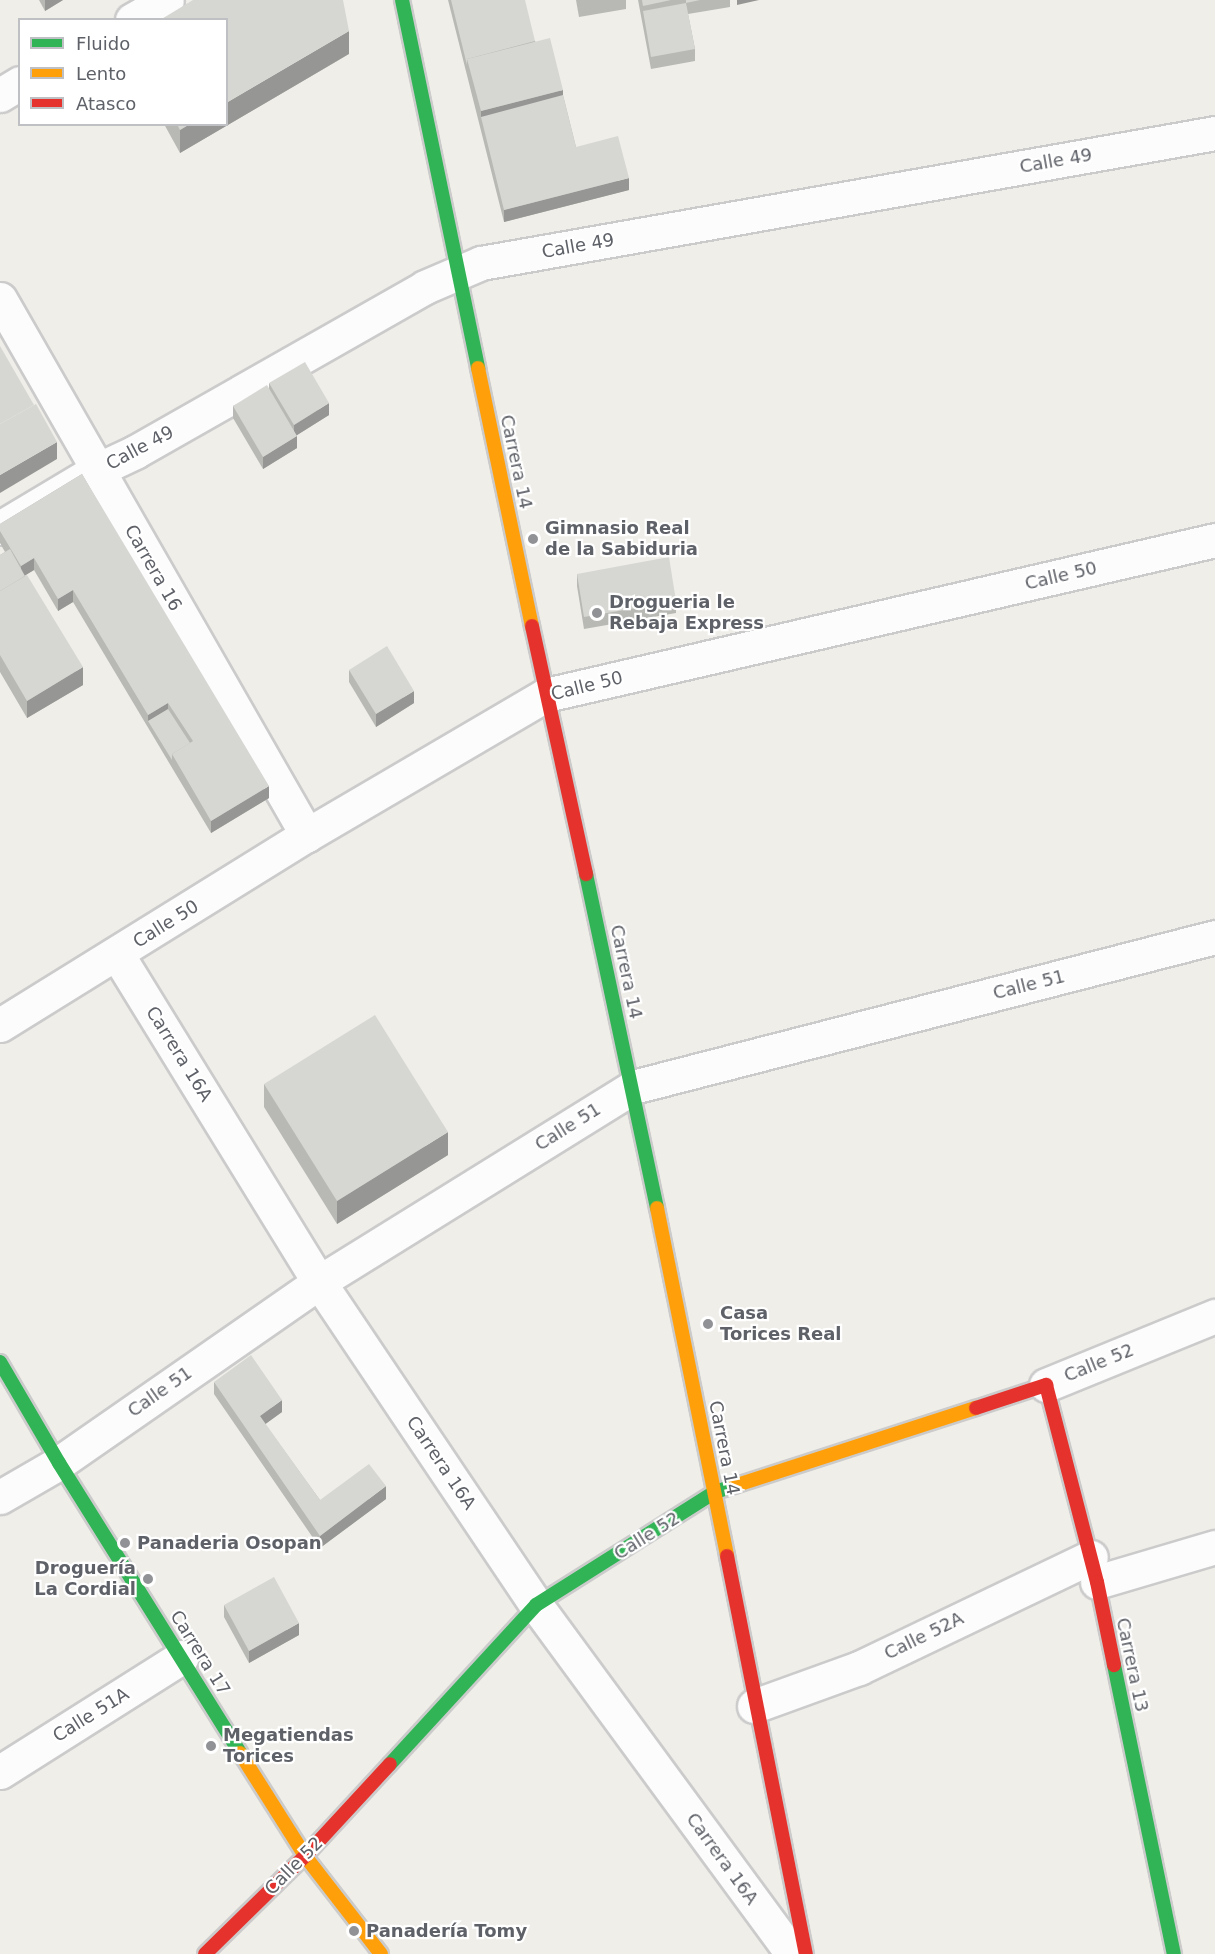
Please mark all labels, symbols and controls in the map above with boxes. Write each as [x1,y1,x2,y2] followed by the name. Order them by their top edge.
[18,18,228,126] legend
[76,33,130,54] text: Fluido
[76,63,126,84] text: Lento
[76,93,136,114] text: Atasco
[1018,144,1094,178] street label: Calle 49
[540,229,616,263] street label: Calle 49
[495,413,537,511] street label: Carrera 14
[103,421,177,475] street label: Calle 49
[545,518,698,560] place label: Gimnasio Real de la Sabiduria
[120,521,186,615] street label: Carrera 16
[526,532,540,546] marker: Gimnasio Real de la Sabiduria
[1023,557,1099,595] street label: Calle 50
[609,592,764,634] place label: Drogueria le Rebaja Express
[590,606,604,620] marker: Drogueria le Rebaja Express
[549,667,625,705] street label: Calle 50
[129,895,203,953] street label: Calle 50
[605,923,647,1021] street label: Carrera 14
[991,966,1067,1004] street label: Calle 51
[141,1002,217,1106] street label: Carrera 16A
[531,1098,605,1156] street label: Calle 51
[720,1303,842,1346] place label: Casa Torices Real
[701,1317,715,1331] marker: Casa Torices Real
[1061,1339,1137,1387] street label: Calle 52
[124,1362,196,1422] street label: Calle 51
[704,1399,744,1497] street label: Carrera 14
[402,1412,480,1514] street label: Carrera 16A
[610,1507,684,1565] street label: Calle 52
[137,1532,322,1554] place label: Panaderia Osopan
[118,1536,132,1550] marker: Panaderia Osopan
[34,1558,136,1600] place label: Droguería La Cordial
[141,1572,155,1586] marker: Droguería La Cordial
[165,1607,235,1699] street label: Carrera 17
[881,1608,967,1664] street label: Calle 52A
[1111,1616,1153,1714] street label: Carrera 13
[49,1683,133,1747] street label: Calle 51A
[223,1725,354,1768] place label: Megatiendas Torices
[204,1739,218,1753] marker: Megatiendas Torices
[681,1809,763,1909] street label: Carrera 16A
[260,1832,328,1900] street label: Calle 52
[366,1920,527,1942] place label: Panadería Tomy
[347,1924,361,1938] marker: Panadería Tomy

